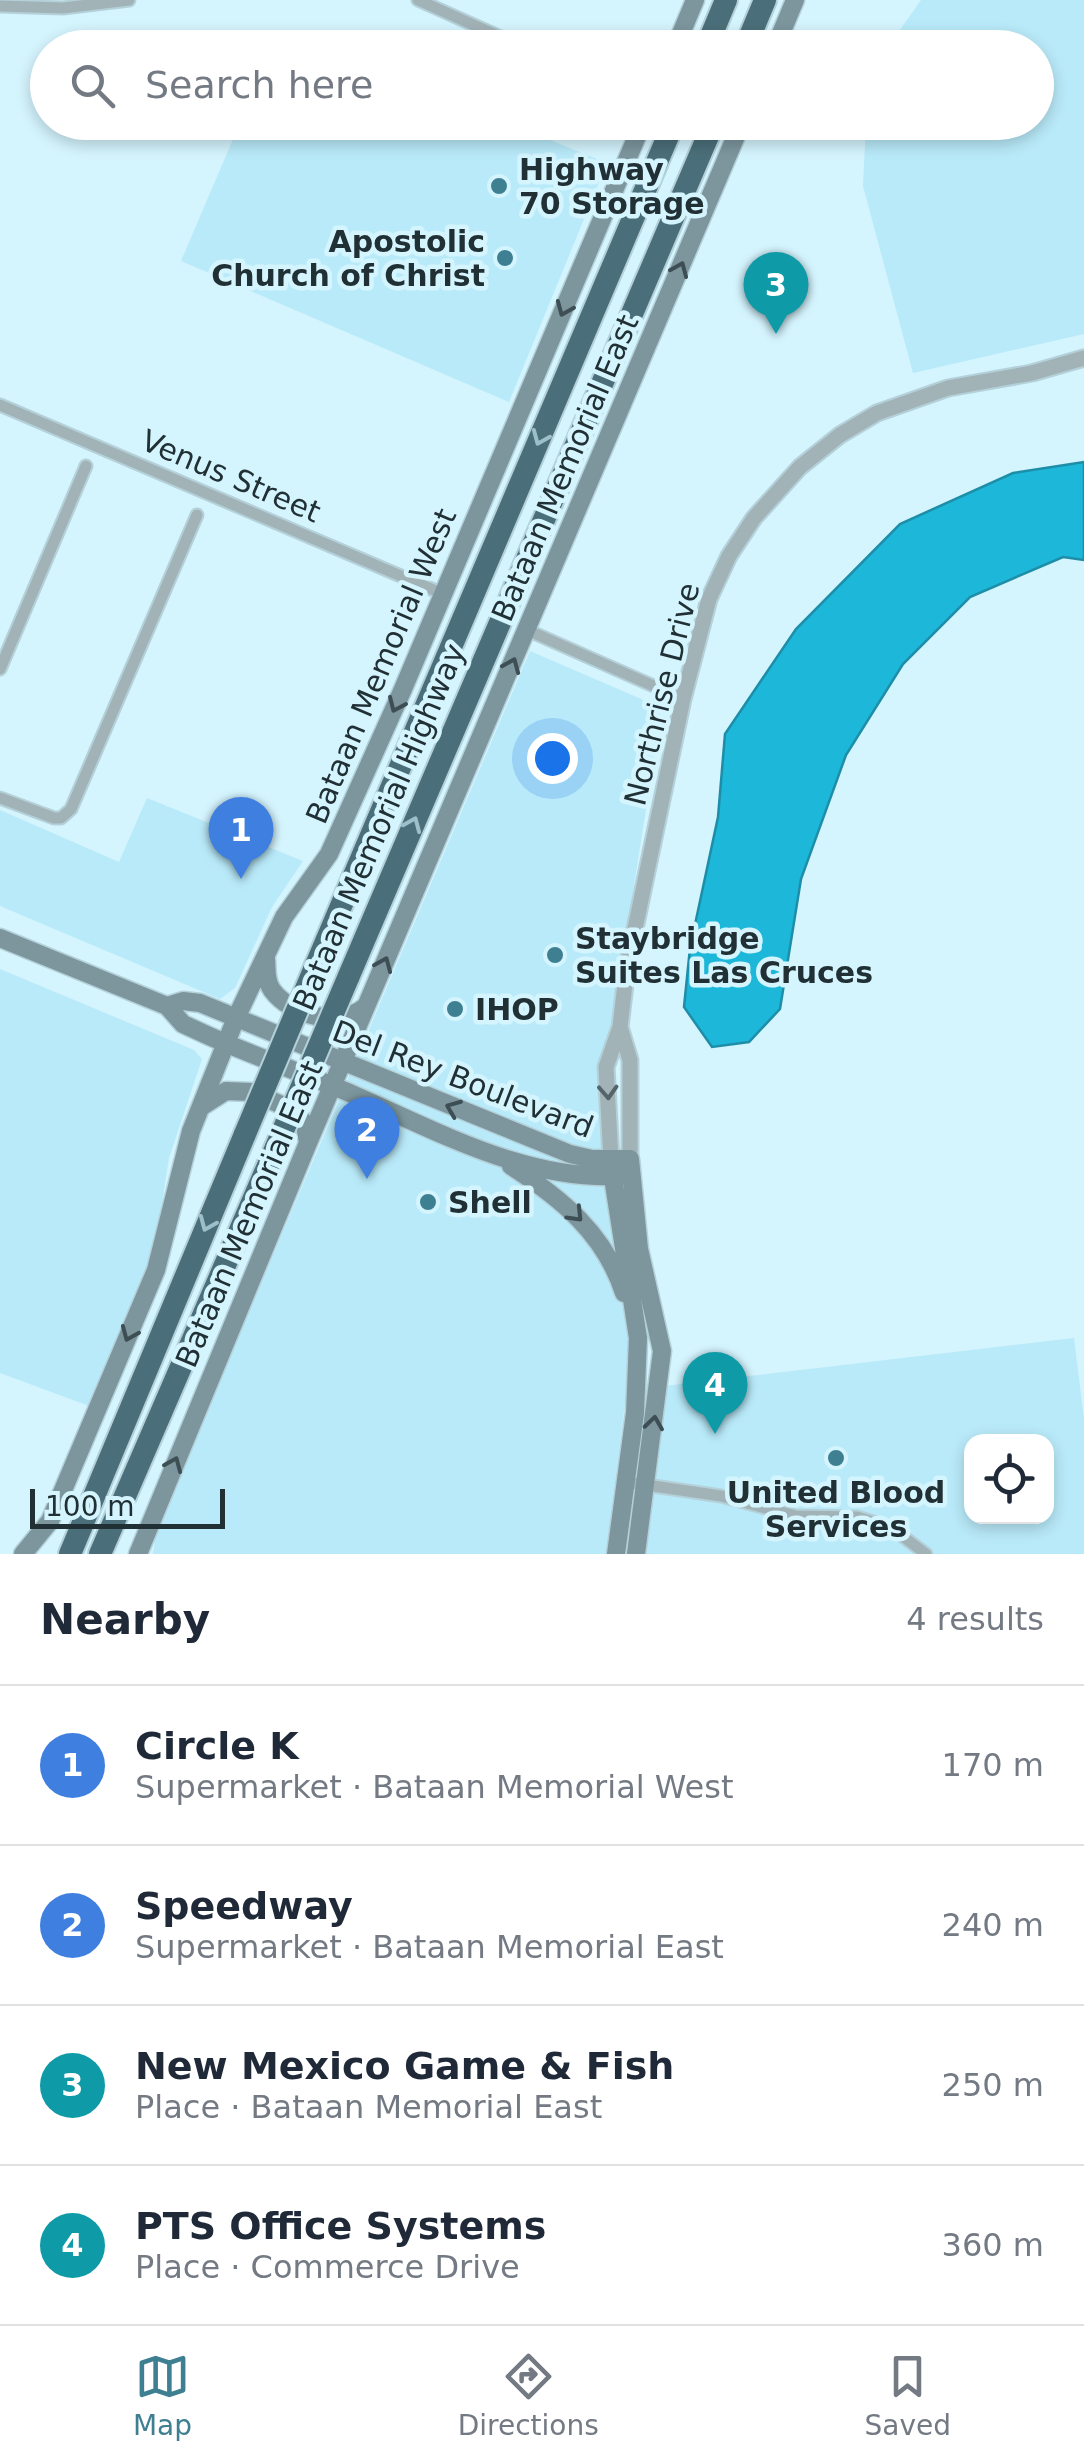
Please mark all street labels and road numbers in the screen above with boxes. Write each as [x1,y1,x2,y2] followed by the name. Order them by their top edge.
[484,309,646,627] street label: Bataan Memorial East
[136,423,326,530] street label: Venus Street
[299,503,463,829] street label: Bataan Memorial West
[617,579,707,809] street label: Northrise Drive
[286,639,472,1015] street label: Bataan Memorial Highway
[328,1013,598,1145] street label: Del Rey Boulevard
[168,1055,330,1373] street label: Bataan Memorial East

